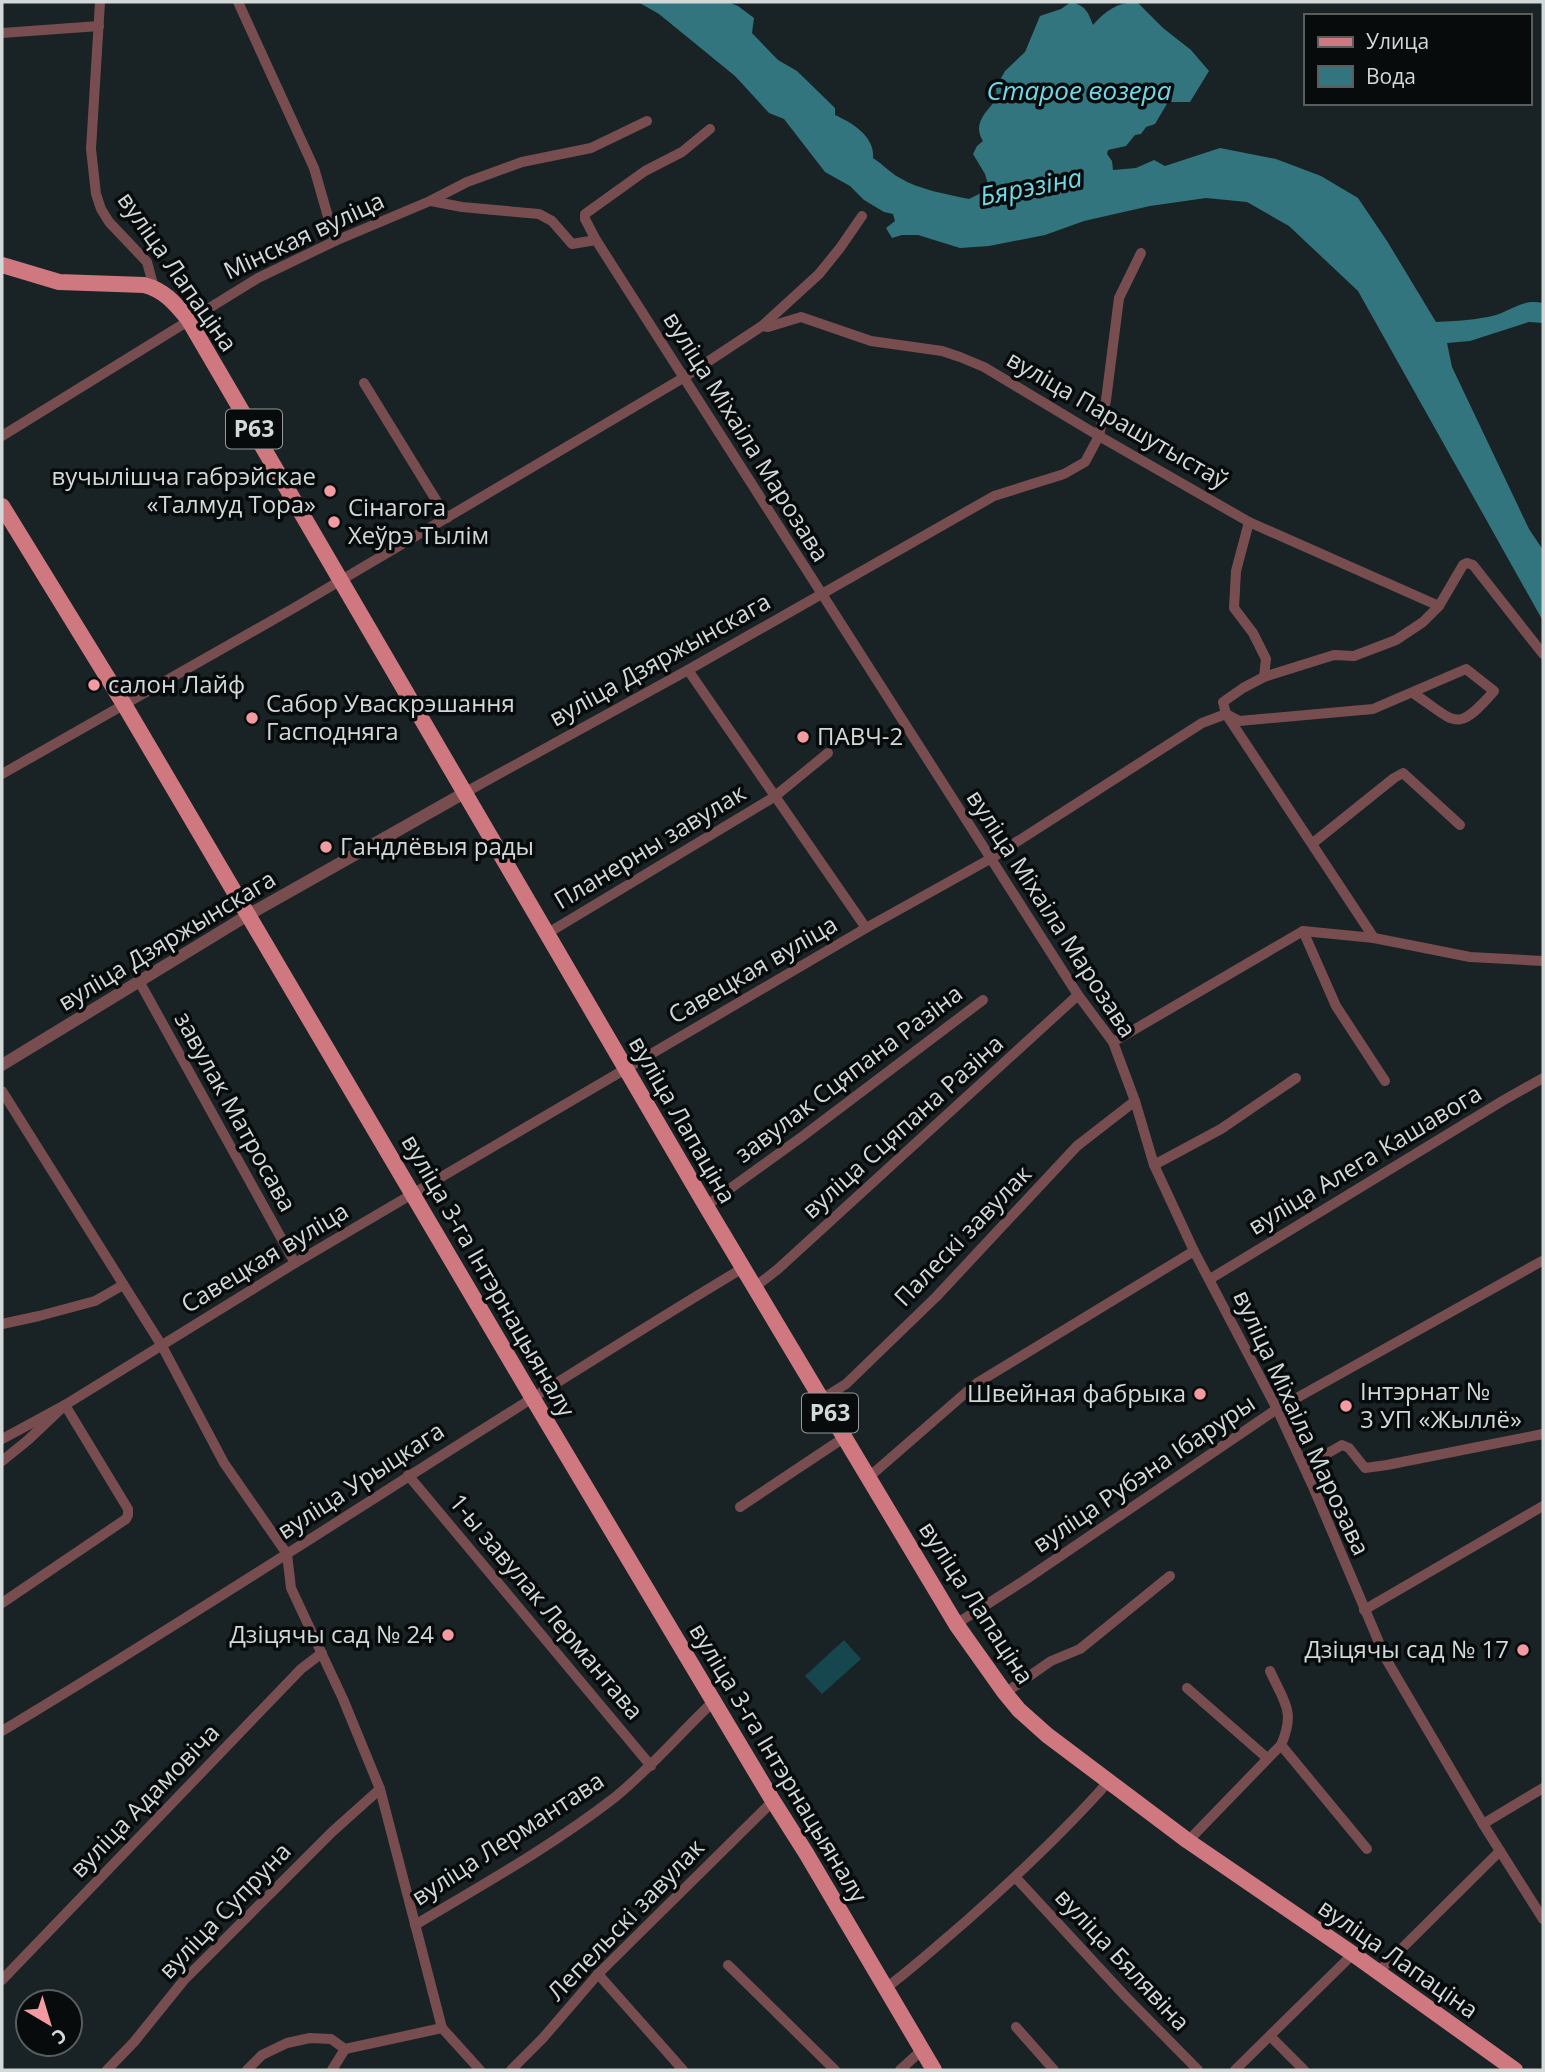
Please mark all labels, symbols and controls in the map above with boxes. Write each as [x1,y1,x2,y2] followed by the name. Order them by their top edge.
[1304,14,1531,105] legend
[1366,27,1429,55] text: Улица
[1366,62,1416,90] text: Вода
[987,72,1172,108] water label: Старое возера
[977,158,1085,214] water label: Бярэзіна
[218,183,389,286] street label: Мінская вуліца
[111,185,246,358] street label: вуліца Лапаціна
[657,305,838,568] street label: вуліца Міхаіла Марозава
[1001,342,1235,496] street label: вуліца Парашутыстаў
[226,410,282,448] road number: Р63
[51,459,316,520] place label: вучылішча габрэйскае «Талмуд Тора»
[322,483,338,499] marker: вучылішча габрэйскае «Талмуд Тора»
[348,490,489,551] place label: Сінагога Хеўрэ Тылім
[326,514,342,530] marker: Сінагога Хеўрэ Тылім
[543,584,776,733] street label: вуліца Дзяржынскага
[108,667,245,700] place label: салон Лайф
[86,677,102,693] marker: салон Лайф
[266,686,515,747] place label: Сабор Уваскрэшання Гасподняга
[244,710,260,726] marker: Сабор Уваскрэшання Гасподняга
[817,719,903,752] place label: ПАВЧ-2
[795,729,811,745] marker: ПАВЧ-2
[547,775,752,916] street label: Планерны завулак
[960,783,1145,1043] street label: вуліца Міхаіла Марозава
[340,829,534,862] place label: Гандлёвыя рады
[318,839,334,855] marker: Гандлёвыя рады
[51,862,281,1018] street label: вуліца Дзяржынскага
[662,907,843,1030] street label: Савецкая вуліца
[728,976,969,1169] street label: завулак Сцяпана Разіна
[168,1005,305,1217] street label: завулак Матросава
[794,1026,1010,1225] street label: вуліца Сцяпана Разіна
[622,1029,745,1209] street label: вуліца Лапаціна
[1241,1076,1487,1242] street label: вуліца Алега Кашавога
[395,1128,584,1423] street label: вуліца 3-га Інтэрнацыяналу
[886,1157,1038,1313] street label: Палескі завулак
[174,1194,354,1320] street label: Савецкая вуліца
[1226,1284,1378,1560] street label: вуліца Міхаіла Марозава
[1360,1374,1522,1435] place label: Інтэрнат № 3 УП «Жыллё»
[967,1376,1186,1409] place label: Швейная фабрыка
[1025,1386,1261,1560] street label: вуліца Рубэна Ібаруры
[1192,1386,1208,1402] marker: Швейная фабрыка
[802,1394,858,1432] road number: Р63
[1338,1398,1354,1414] marker: Інтэрнат № 3 УП «Жыллё»
[270,1413,450,1546] street label: вуліца Урыцкага
[443,1486,652,1726] street label: 1-ы завулак Лермантава
[912,1514,1042,1690] street label: вуліца Лапаціна
[683,1616,877,1909] street label: вуліца 3-га Інтэрнацыяналу
[229,1617,434,1650] place label: Дзіцячы сад № 24
[440,1627,456,1643] marker: Дзіцячы сад № 24
[1304,1632,1509,1665] place label: Дзіцячы сад № 17
[1515,1642,1531,1658] marker: Дзіцячы сад № 17
[62,1716,226,1884] street label: вуліца Адамовіча
[405,1763,610,1912] street label: вуліца Лермантава
[539,1830,711,2007] street label: Лепельскі завулак
[150,1835,297,1985] street label: вуліца Супруна
[1048,1881,1198,2037] street label: вуліца Бялявіна
[1312,1890,1485,2025] street label: вуліца Лапаціна
[14,1988,84,2058] north arrow
[47,2022,72,2050] text: С

